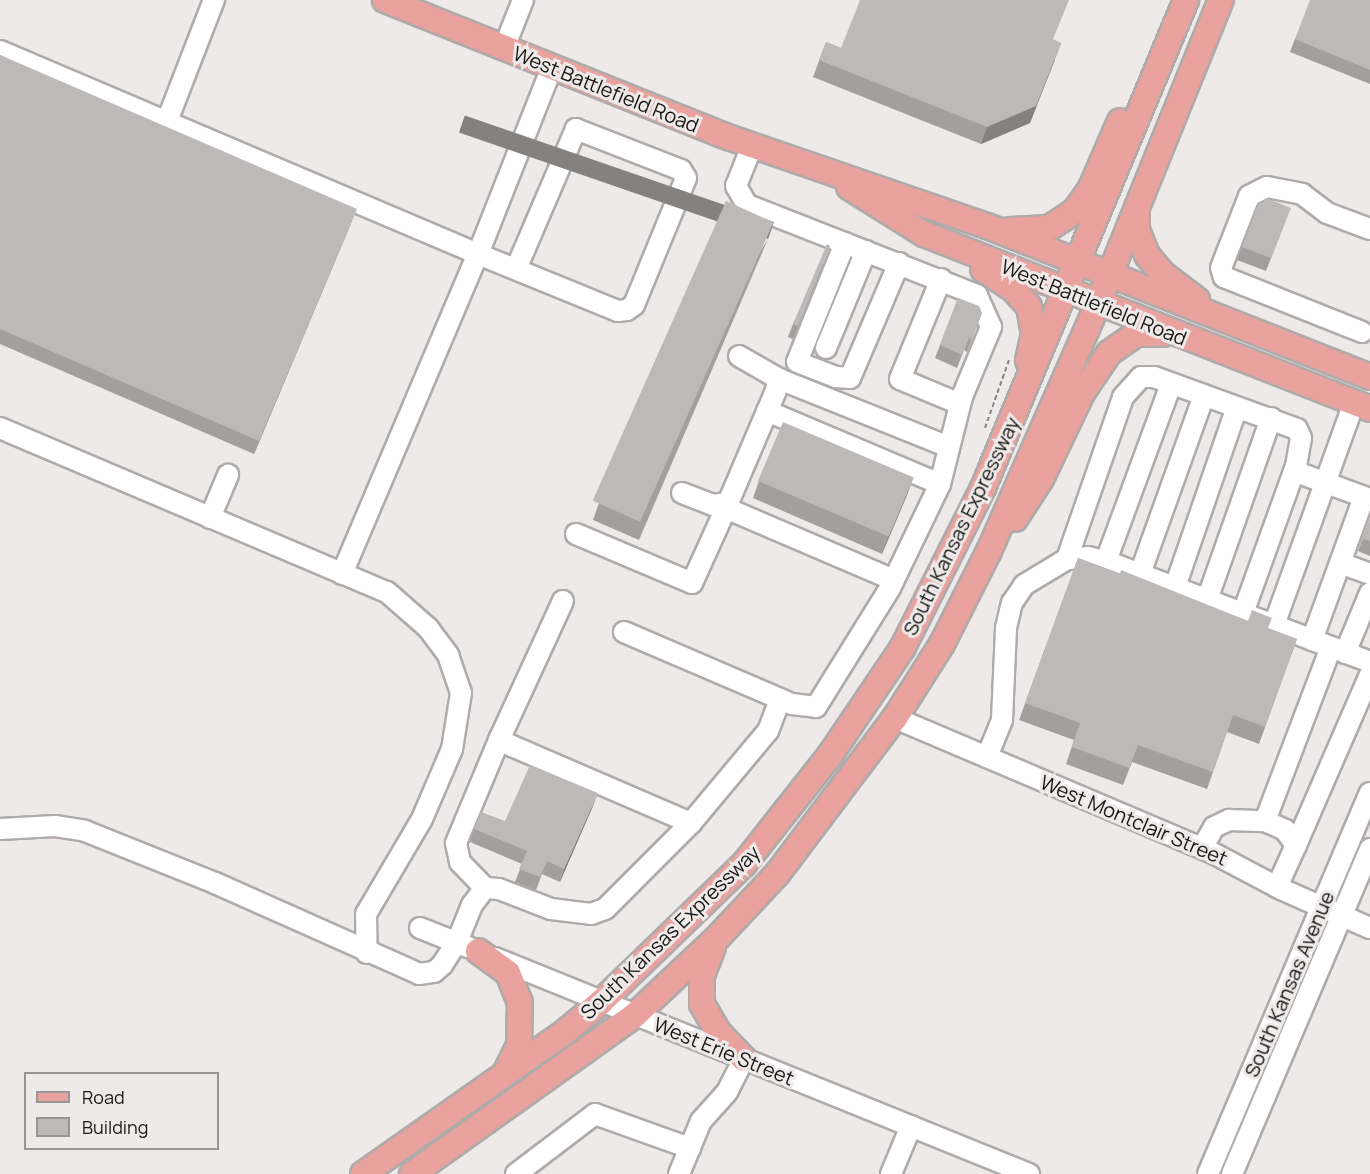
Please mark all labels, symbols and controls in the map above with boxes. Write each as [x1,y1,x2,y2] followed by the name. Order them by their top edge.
[510,41,702,137] street label: West Battlefield Road
[998,254,1190,350] street label: West Battlefield Road
[898,413,1024,639] street label: South Kansas Expressway
[1037,770,1231,870] street label: West Montclair Street
[575,840,765,1024] street label: South Kansas Expressway
[1239,888,1339,1080] street label: South Kansas Avenue
[650,1012,798,1090] street label: West Erie Street
[24,1072,219,1150] legend
[82,1085,125,1109] text: Road
[82,1115,148,1139] text: Building

